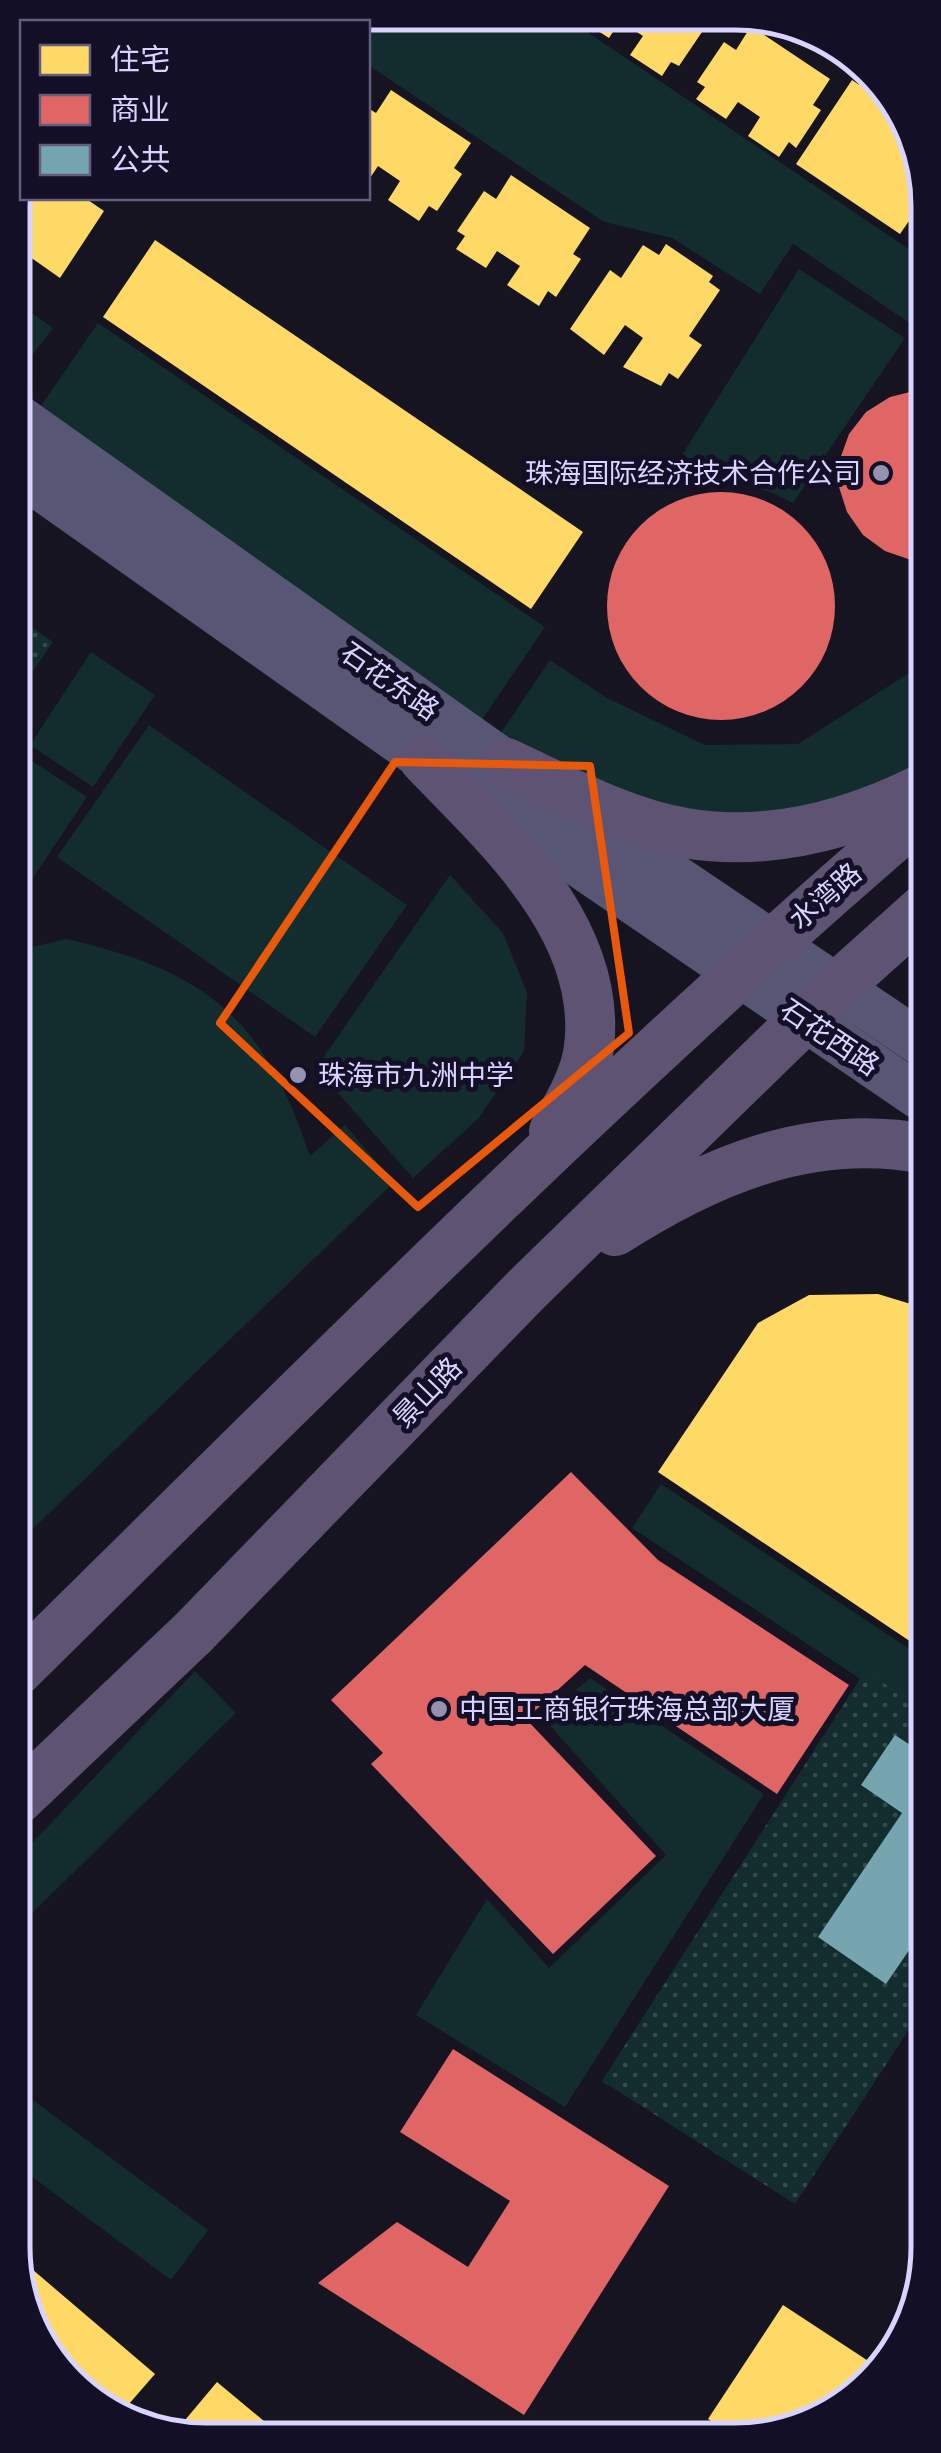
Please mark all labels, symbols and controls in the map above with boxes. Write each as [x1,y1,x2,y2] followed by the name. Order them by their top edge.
[20,20,370,200] legend
[110,38,170,81] text: 住宅
[110,88,170,131] text: 商业
[110,138,170,181] text: 公共
[525,453,861,494] place label: 珠海国际经济技术合作公司
[870,462,892,484] marker: 珠海国际经济技术合作公司
[332,632,447,730] street label: 石花东路
[780,853,870,939] street label: 水湾路
[772,989,888,1086] street label: 石花西路
[318,1055,514,1096] place label: 珠海市九洲中学
[287,1064,309,1086] marker: 珠海市九洲中学
[383,1348,471,1437] street label: 景山路
[459,1689,795,1730] place label: 中国工商银行珠海总部大厦
[428,1698,450,1720] marker: 中国工商银行珠海总部大厦

